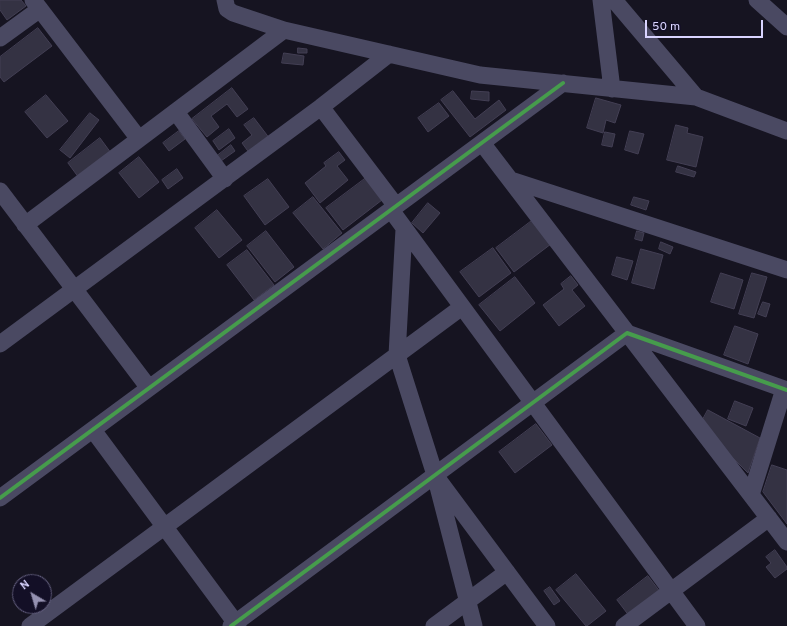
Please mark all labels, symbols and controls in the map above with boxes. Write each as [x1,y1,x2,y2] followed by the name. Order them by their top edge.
[647,12,765,38] scale bar
[652,19,680,35] text: 50 m
[12,574,52,614] north arrow
[18,577,33,593] text: N

